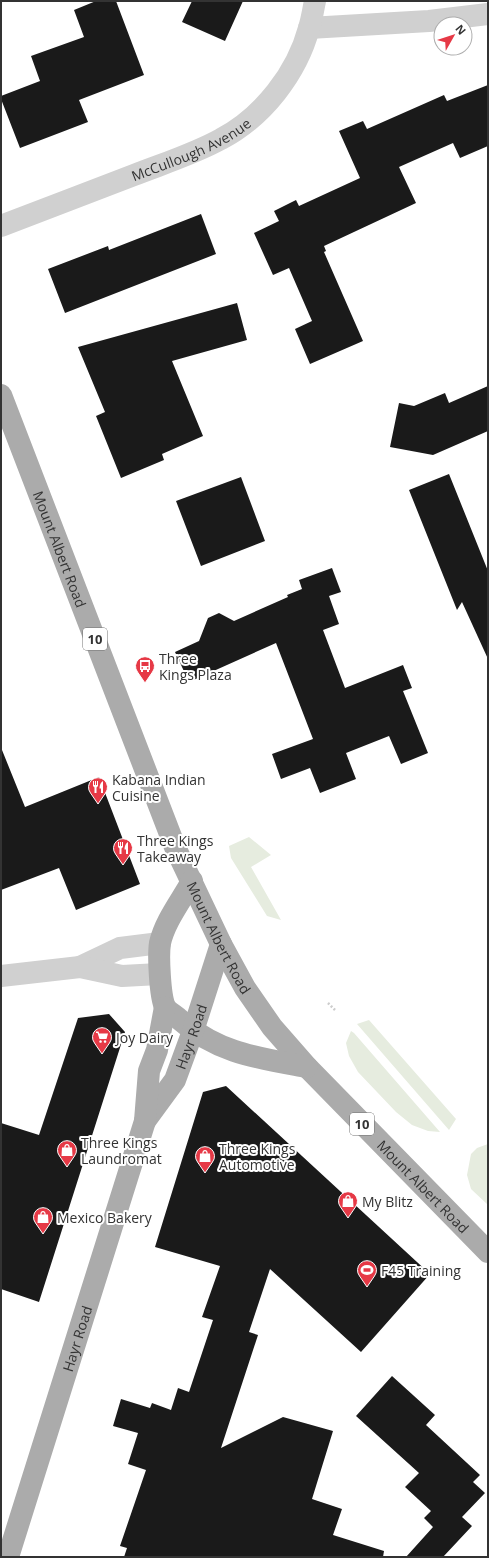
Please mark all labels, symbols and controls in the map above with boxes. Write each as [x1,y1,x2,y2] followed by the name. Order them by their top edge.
[433,16,473,56] north arrow
[453,21,470,38] text: N
[128,113,254,185] street label: McCullough Avenue
[29,488,91,610] street label: Mount Albert Road
[83,628,107,650] road number: 10
[159,649,232,684] place label: Three Kings Plaza
[134,655,156,683] bus stop icon: Three Kings Plaza
[112,770,206,805] place label: Kabana Indian Cuisine
[87,776,109,804] restaurant icon: Kabana Indian Cuisine
[137,831,214,866] place label: Three Kings Takeaway
[112,837,134,865] restaurant icon: Three Kings Takeaway
[183,878,256,997] street label: Mount Albert Road
[170,1001,211,1072] street label: Hayr Road
[91,1026,113,1054] supermarket icon: Joy Dairy
[114,1028,174,1047] place label: Joy Dairy
[350,1113,374,1135] road number: 10
[81,1133,162,1168] place label: Three Kings Laundromat
[374,1135,473,1237] street label: Mount Albert Road
[56,1139,78,1167] shop icon: Three Kings Laundromat
[219,1139,296,1174] place label: Three Kings Automotive
[194,1145,216,1173] shop icon: Three Kings Automotive
[337,1190,359,1218] shop icon: My Blitz
[362,1192,413,1211] place label: My Blitz
[32,1206,54,1234] shop icon: Mexico Bakery
[57,1208,153,1227] place label: Mexico Bakery
[356,1259,378,1287] sports icon: F45 Training
[381,1261,461,1280] place label: F45 Training
[57,1303,96,1374] street label: Hayr Road

